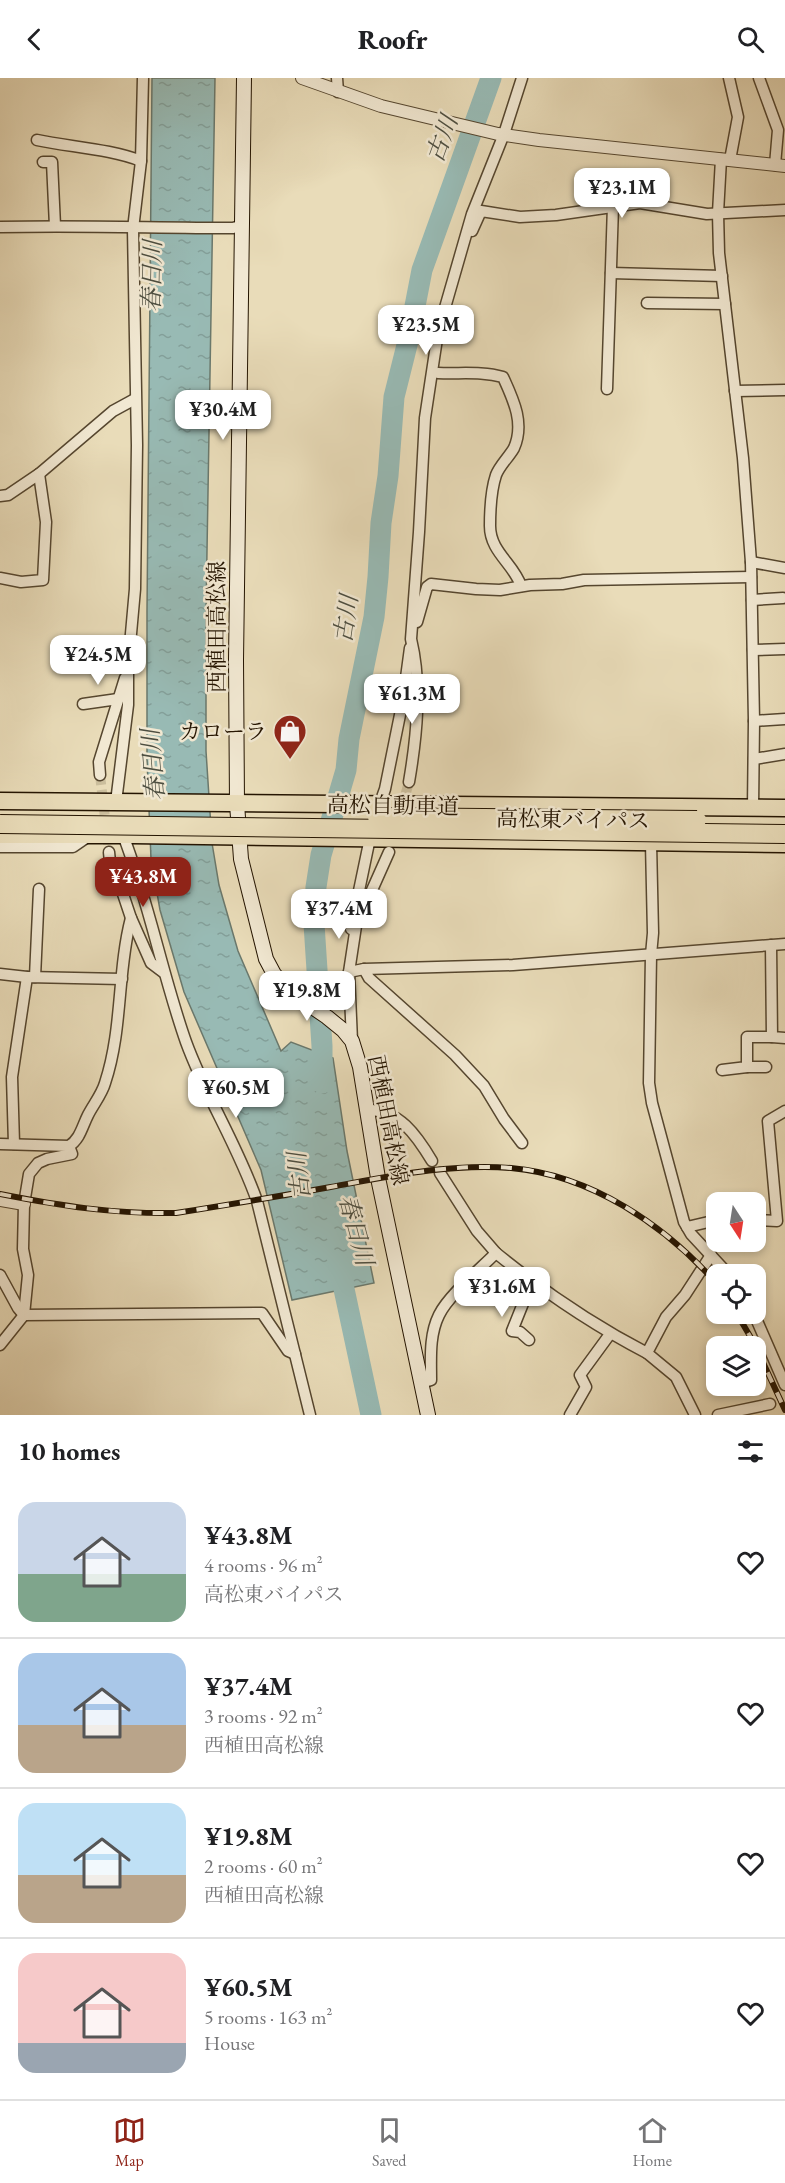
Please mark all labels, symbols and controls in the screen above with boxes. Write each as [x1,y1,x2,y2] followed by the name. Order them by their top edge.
[358,22,427,57] text: Roofr
[18,23,51,56] icon: back
[734,23,767,56] icon: search
[419,108,465,167] water label: 古川
[573,168,671,219] pin: ¥23.1M
[588,174,656,200] text: ¥23.1M
[135,237,168,312] water label: 春日川
[377,305,475,356] pin: ¥23.5M
[392,311,460,337] text: ¥23.5M
[174,390,272,441] pin: ¥30.4M
[189,396,257,422] text: ¥30.4M
[202,561,231,693] street label: 西植田高松線
[327,590,365,645] water label: 古川
[49,635,147,686] pin: ¥24.5M
[64,641,132,667] text: ¥24.5M
[363,674,461,725] pin: ¥61.3M
[378,680,446,706] text: ¥61.3M
[272,713,308,760] shop icon: カローラ
[179,717,267,746] place label: カローラ
[134,725,171,802] water label: 春日川
[327,790,459,821] street label: 高松自動車道
[496,804,650,835] street label: 高松東バイパス
[94,857,192,908] pin: ¥43.8M
[109,863,177,889] text: ¥43.8M
[290,889,388,940] pin: ¥37.4M
[305,895,373,921] text: ¥37.4M
[258,971,356,1022] pin: ¥19.8M
[273,977,341,1003] text: ¥19.8M
[362,1053,415,1188] street label: 西植田高松線
[187,1068,285,1119] pin: ¥60.5M
[202,1074,270,1100] text: ¥60.5M
[280,1148,316,1202] water label: 古川
[332,1191,382,1272] water label: 春日川
[706,1192,766,1252] north arrow
[706,1192,766,1396] map controls
[706,1264,766,1324] button: locate
[453,1267,551,1318] pin: ¥31.6M
[468,1273,536,1299] text: ¥31.6M
[706,1336,766,1396] button: layers
[18,1434,120,1468] text: 10 homes
[734,1435,767,1468] icon: filters
[204,1518,293,1552] text: ¥43.8M
[66,1526,138,1598] icon: home
[734,1546,767,1579] icon: heart
[204,1552,323,1578] text: 4 rooms · 96 m²
[204,1581,344,1607] text: 高松東バイパス
[204,1669,293,1703] text: ¥37.4M
[66,1677,138,1749] icon: home
[734,1697,767,1730] icon: heart
[204,1703,323,1729] text: 3 rooms · 92 m²
[204,1732,324,1758] text: 西植田高松線
[204,1819,293,1853] text: ¥19.8M
[66,1827,138,1899] icon: home
[734,1847,767,1880] icon: heart
[204,1853,323,1879] text: 2 rooms · 60 m²
[204,1882,324,1908] text: 西植田高松線
[204,1970,293,2004] text: ¥60.5M
[66,1977,138,2049] icon: home
[734,1997,767,2030] icon: heart
[204,2004,332,2030] text: 5 rooms · 163 m²
[204,2030,255,2056] text: House
[113,2114,146,2171] tab: Map
[372,2114,406,2171] tab: Saved
[632,2114,672,2171] tab: Home

